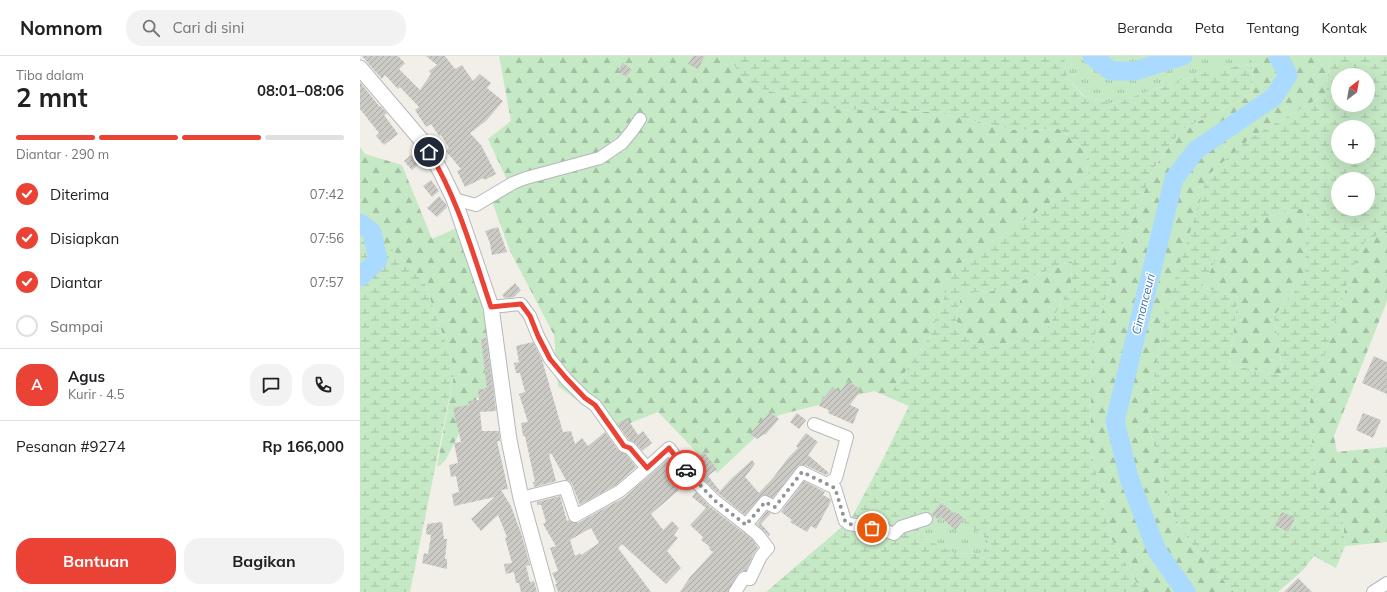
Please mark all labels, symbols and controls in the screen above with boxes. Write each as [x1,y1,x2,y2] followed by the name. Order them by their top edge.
[126,10,406,46] search box
[20,16,102,40] text: Nomnom
[140,17,162,39] icon: search
[172,18,244,37] text: Cari di sini
[1117,19,1173,37] text: Beranda
[1195,19,1224,37] text: Peta
[1246,19,1300,37] text: Tentang
[1322,19,1367,37] text: Kontak
[16,67,84,83] text: Tiba dalam
[1331,68,1375,112] north arrow
[1331,68,1375,216] map controls
[16,81,88,114] text: 2 mnt
[257,81,344,100] text: 08:01–08:06
[1331,120,1375,164] button: +
[412,135,446,169] pin
[418,141,440,163] icon: home
[16,146,109,162] text: Diantar · 290 m
[1331,172,1375,216] button: −
[16,183,38,205] icon: check
[50,185,109,204] text: Diterima
[310,186,344,202] text: 07:42
[16,227,38,249] icon: check
[50,229,119,248] text: Disiapkan
[310,230,344,246] text: 07:56
[16,271,38,293] icon: check
[1128,272,1158,336] water label: Cimanceuri
[50,273,102,292] text: Diantar
[310,274,344,290] text: 07:57
[50,317,103,336] text: Sampai
[250,364,292,406] button: chat
[302,364,344,406] button: phone
[68,367,105,386] text: Agus
[31,375,43,394] text: A
[68,386,125,402] text: Kurir · 4.5
[16,437,126,456] text: Pesanan #9274
[262,437,344,456] text: Rp 166,000
[666,450,706,490] courier
[675,459,697,481] icon: car
[855,511,889,545] pin
[861,517,883,539] icon: bag
[16,538,176,584] button: Bantuan
[184,538,344,584] button: Bagikan

